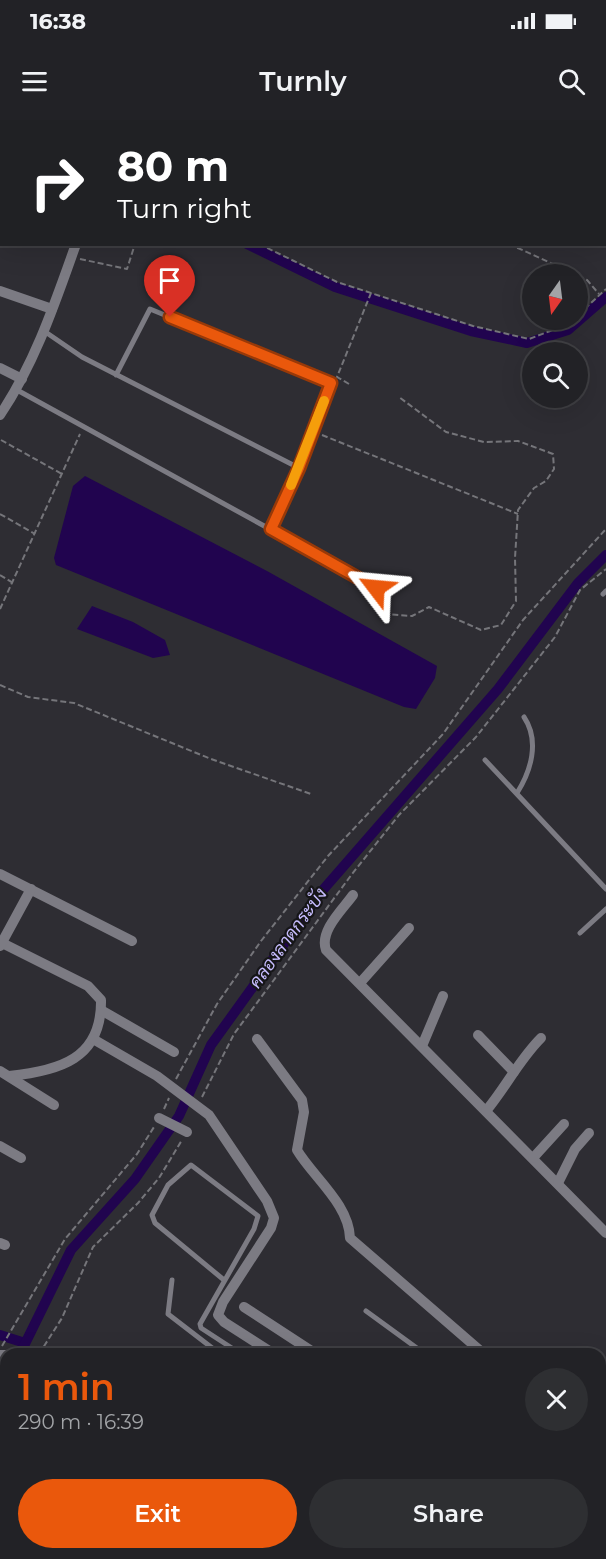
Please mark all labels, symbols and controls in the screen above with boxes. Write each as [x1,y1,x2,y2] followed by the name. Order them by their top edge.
[30,8,86,35] text: 16:38
[18,65,51,98] icon: menu
[259,65,347,98] text: Turnly
[555,65,588,98] icon: search
[117,140,229,192] text: 80 m
[18,144,96,222] icon: right
[117,192,252,225] text: Turn right
[144,255,195,317] pin
[153,264,186,297] icon: arrive
[522,264,588,330] north arrow
[522,264,588,408] map controls
[522,342,588,408] button: search
[344,556,408,620] position arrow
[244,884,332,992] water label: คลองลาดกระบัง
[18,1365,115,1409] text: 1 min
[525,1368,588,1431] button: close
[18,1410,144,1434] text: 290 m · 16:39
[18,1479,297,1548] button: Exit
[309,1479,588,1548] button: Share

